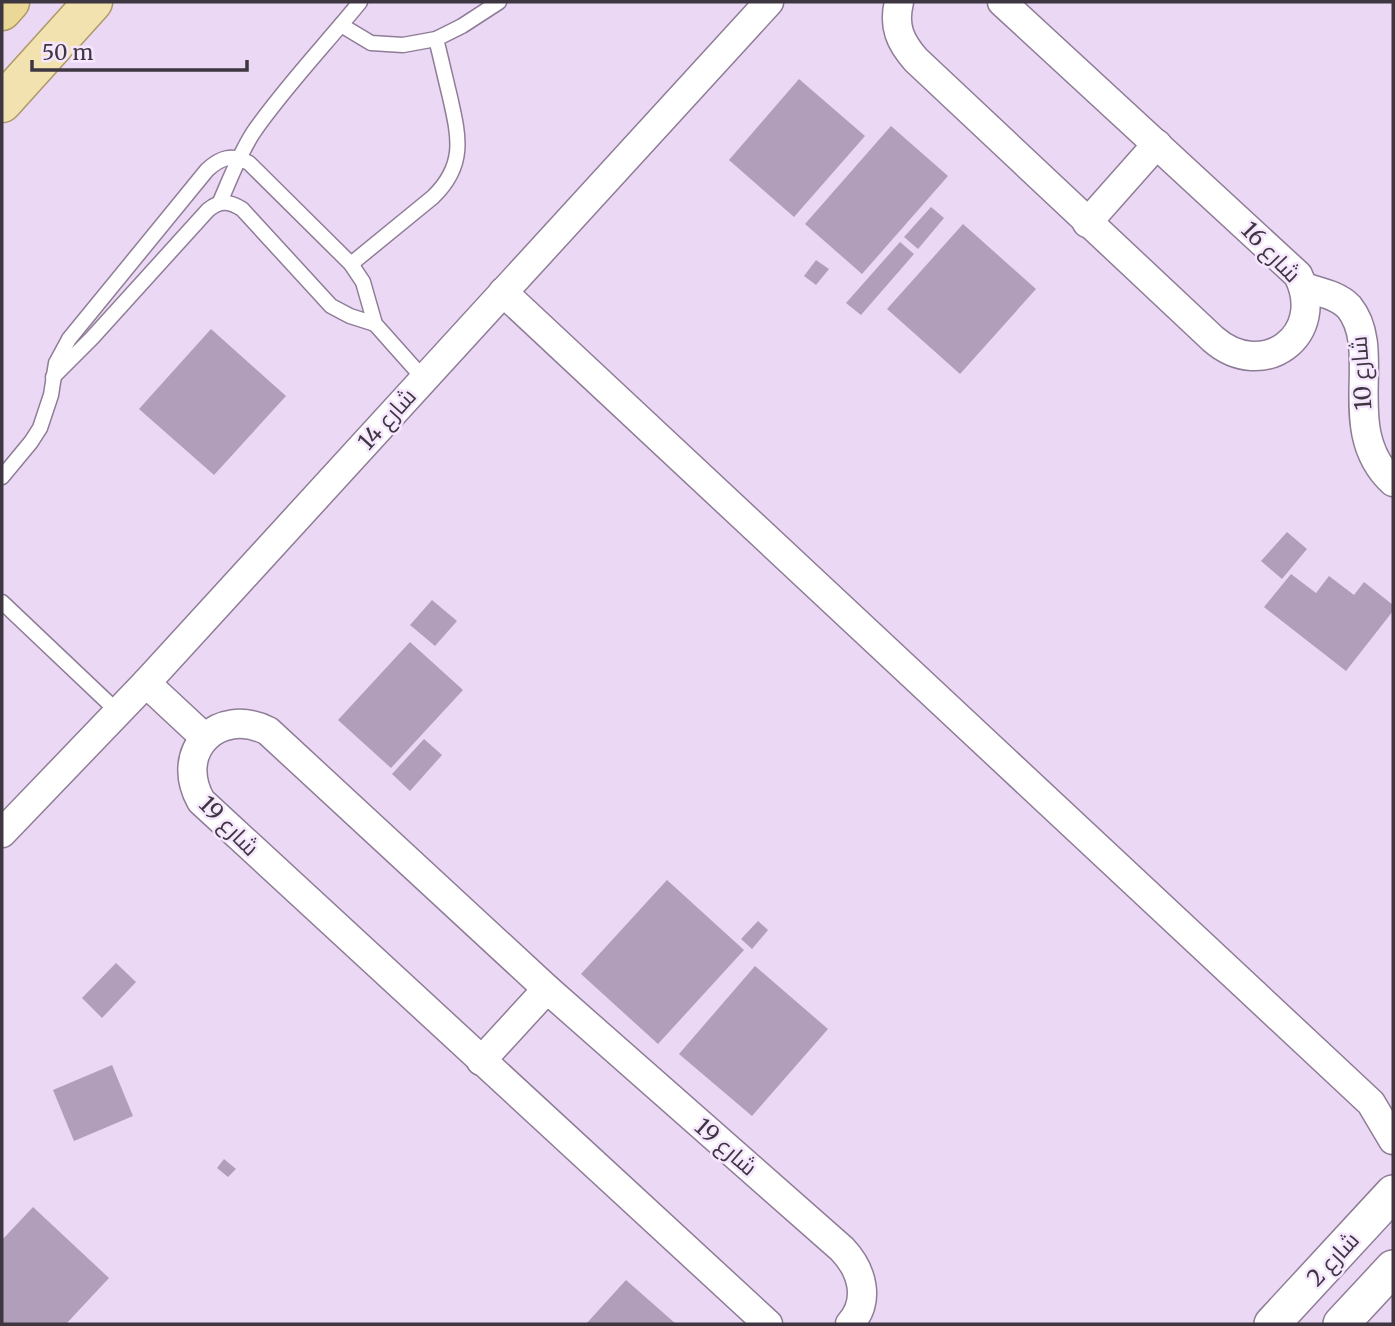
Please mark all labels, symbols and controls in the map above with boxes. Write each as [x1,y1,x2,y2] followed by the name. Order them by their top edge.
[32,28,247,72] scale bar
[42,39,93,66] text: 50 m
[1234,215,1307,290] street label: شارع 16
[1343,335,1380,411] street label: شارع 10
[351,382,423,457] street label: شارع 14
[192,790,265,863] street label: شارع 19
[688,1112,763,1183] street label: شارع 19
[1300,1225,1366,1293] street label: شارع 2

